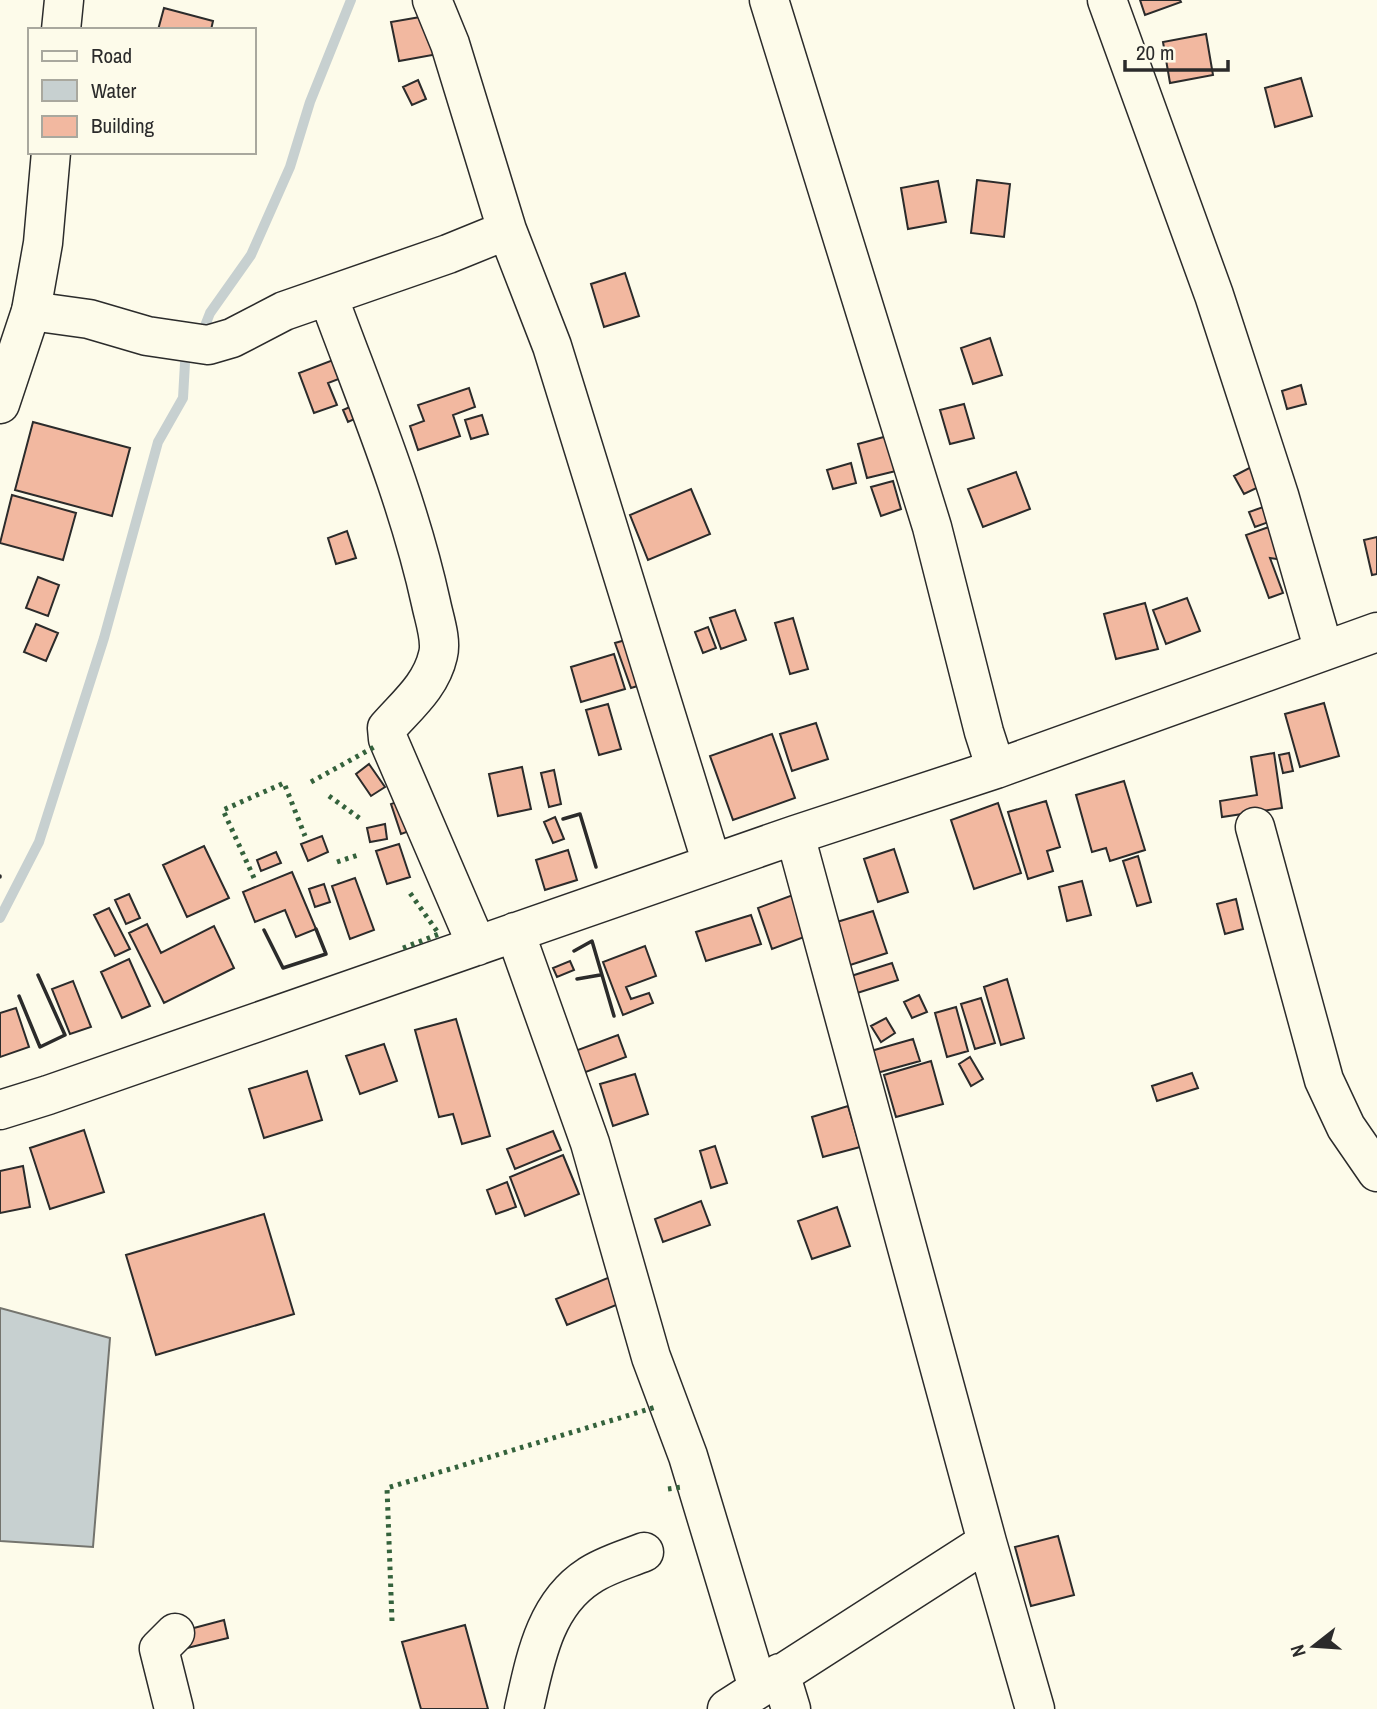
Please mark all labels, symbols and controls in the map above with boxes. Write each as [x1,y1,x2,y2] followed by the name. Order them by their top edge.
[28,28,256,154] legend
[1125,28,1228,72] scale bar
[1136,38,1174,67] text: 20 m
[91,41,132,70] text: Road
[91,76,137,105] text: Water
[91,111,155,140] text: Building
[1279,1611,1349,1681] north arrow
[1284,1642,1312,1660] text: N

